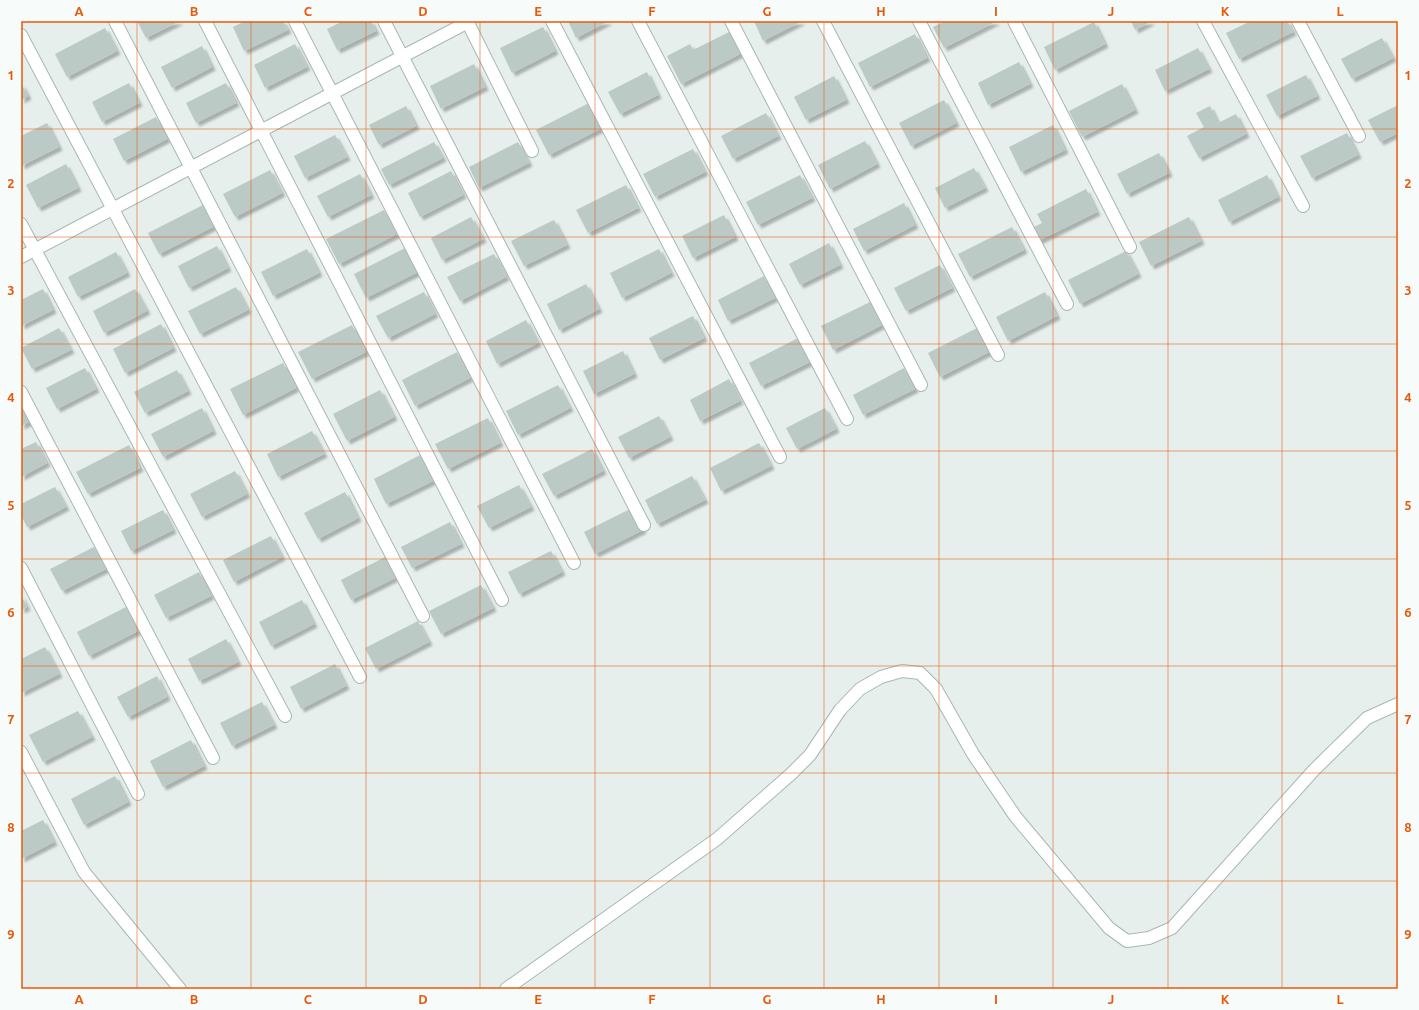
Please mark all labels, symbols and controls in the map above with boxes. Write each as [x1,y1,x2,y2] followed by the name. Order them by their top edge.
[74,4,84,18] text: A
[190,4,199,18] text: B
[304,4,313,18] text: C
[418,4,428,18] text: D
[534,4,542,18] text: E
[648,4,656,18] text: F
[763,4,772,18] text: G
[876,4,886,18] text: H
[994,4,998,18] text: I
[1108,4,1114,18] text: J
[1221,4,1230,18] text: K
[1336,4,1344,18] text: L
[7,68,15,82] text: 1
[1404,68,1412,82] text: 1
[7,176,15,190] text: 2
[1404,176,1412,190] text: 2
[7,283,15,297] text: 3
[1404,283,1412,297] text: 3
[7,390,15,404] text: 4
[1404,390,1412,404] text: 4
[7,498,15,512] text: 5
[1404,498,1412,512] text: 5
[7,605,15,619] text: 6
[1404,605,1412,619] text: 6
[7,712,15,726] text: 7
[1404,712,1412,726] text: 7
[7,820,15,834] text: 8
[1404,820,1412,834] text: 8
[7,927,15,941] text: 9
[1404,927,1412,941] text: 9
[74,992,84,1006] text: A
[190,992,199,1006] text: B
[304,992,313,1006] text: C
[418,992,428,1006] text: D
[534,992,542,1006] text: E
[648,992,656,1006] text: F
[763,992,772,1006] text: G
[876,992,886,1006] text: H
[994,992,998,1006] text: I
[1108,992,1114,1006] text: J
[1221,992,1230,1006] text: K
[1336,992,1344,1006] text: L

